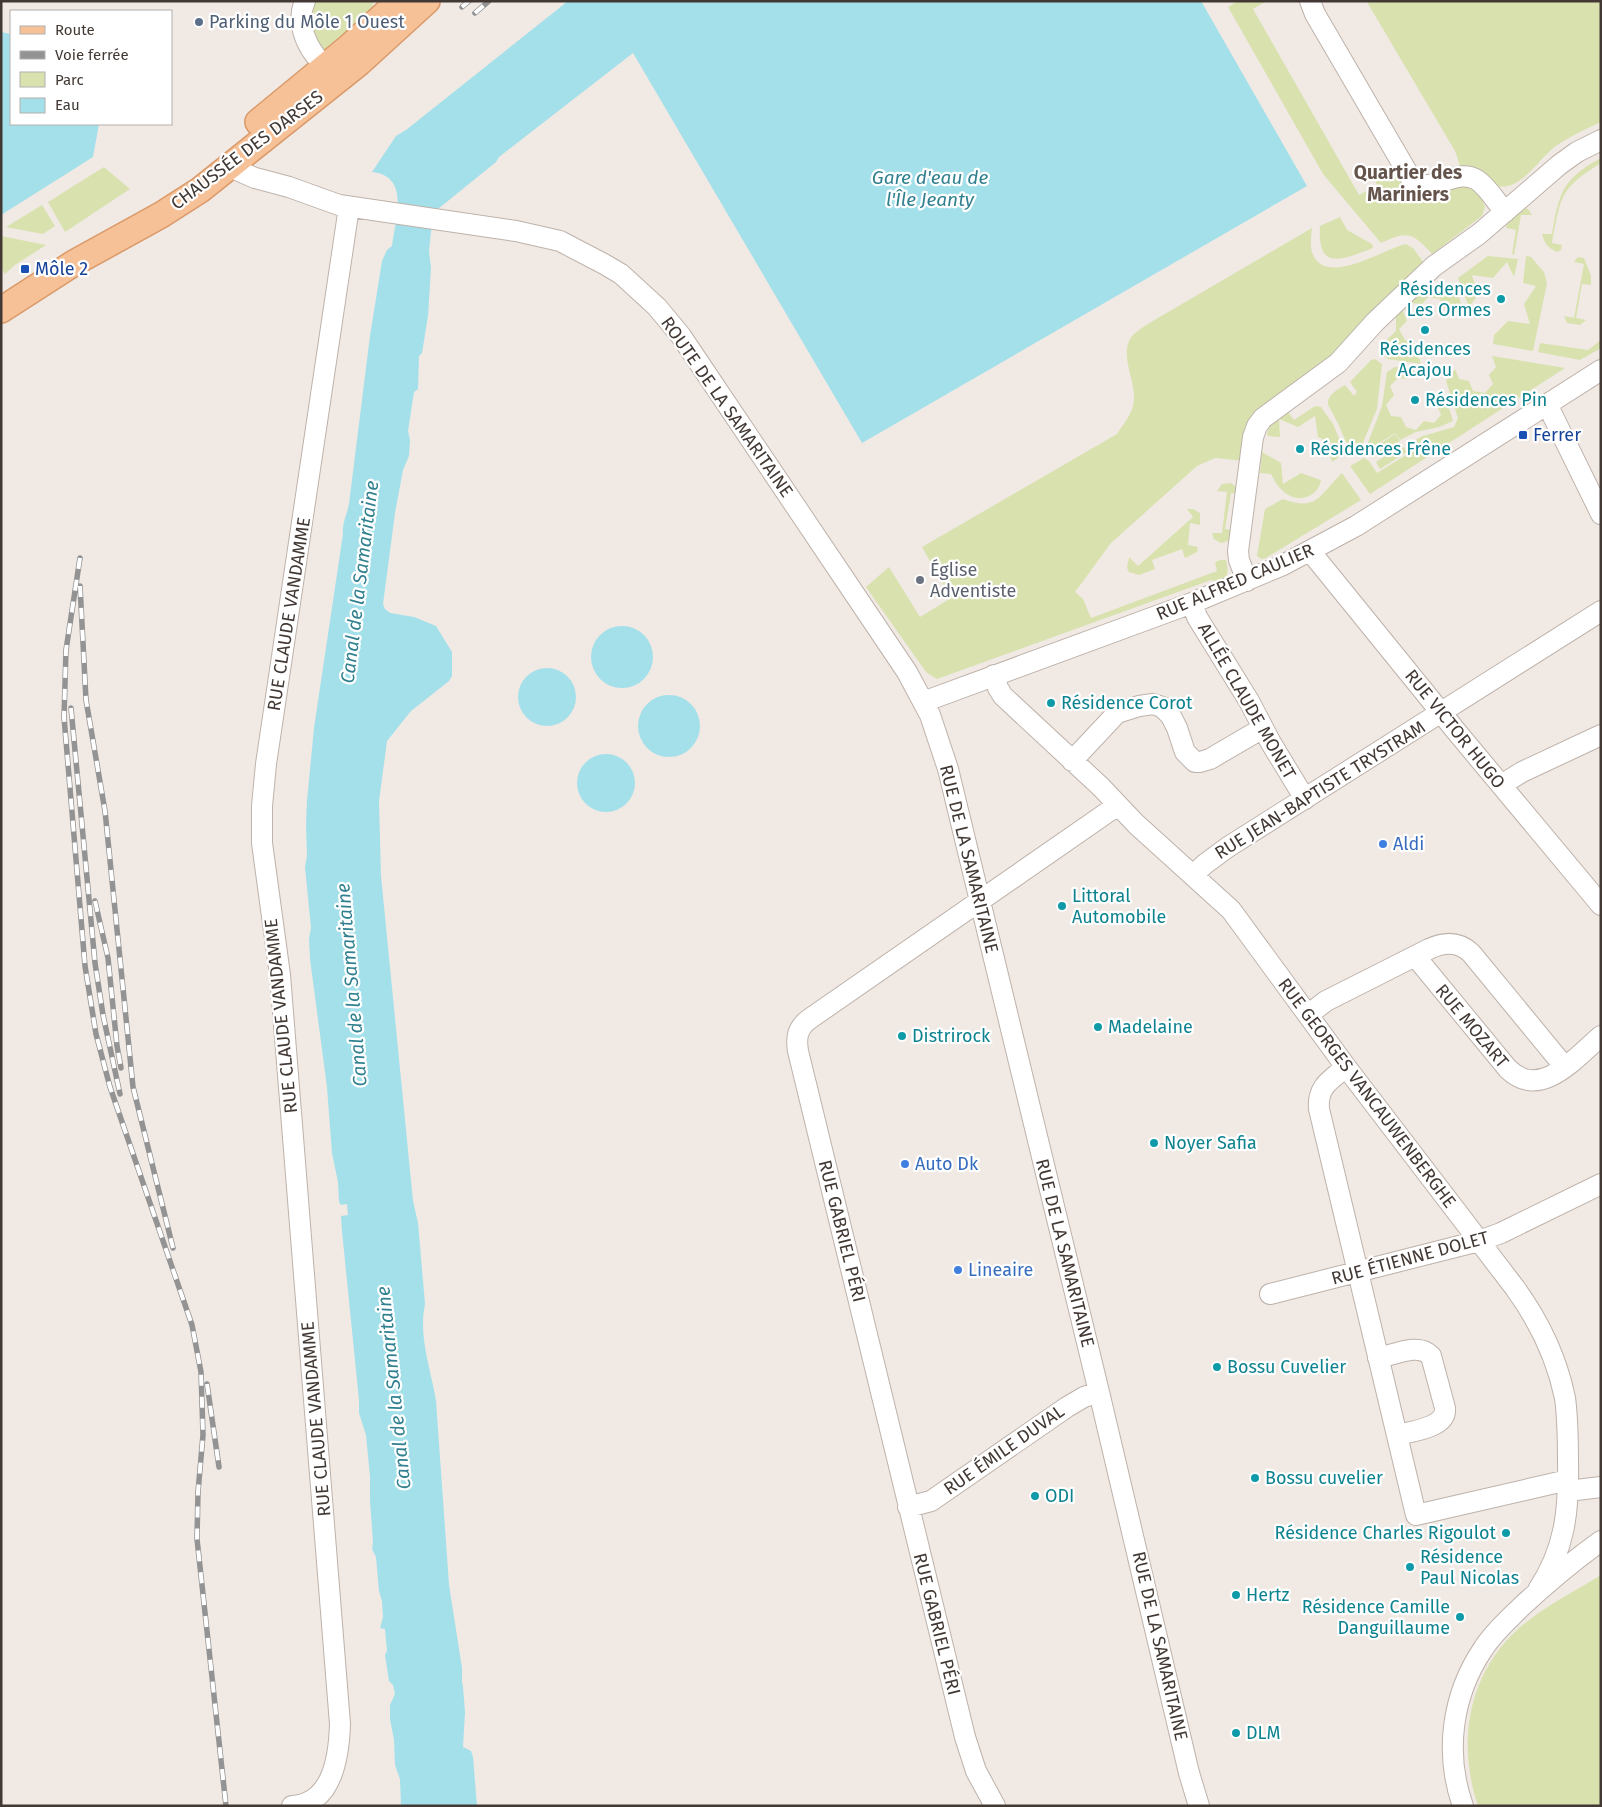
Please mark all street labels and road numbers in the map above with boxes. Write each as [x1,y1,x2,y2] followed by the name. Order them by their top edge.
[166,85,328,214] street label: CHAUSSÉE DES DARSES
[656,312,798,502] street label: ROUTE DE LA SAMARITAINE
[263,516,315,712] street label: RUE CLAUDE VANDAMME
[1153,539,1317,625] street label: RUE ALFRED CAULIER
[1193,618,1302,784] street label: ALLÉE CLAUDE MONET
[1400,665,1510,793] street label: RUE VICTOR HUGO
[1211,716,1429,864] street label: RUE JEAN-BAPTISTE TRYSTRAM
[935,762,1003,956] street label: RUE DE LA SAMARITAINE
[260,917,302,1115] street label: RUE CLAUDE VANDAMME
[1273,974,1461,1212] street label: RUE GEORGES VANCAUWENBERGHE
[1431,980,1514,1073] street label: RUE MOZART
[1031,1156,1099,1350] street label: RUE DE LA SAMARITAINE
[814,1157,871,1304] street label: RUE GABRIEL PÉRI
[1329,1225,1492,1290] street label: RUE ÉTIENNE DOLET
[297,1320,335,1518] street label: RUE CLAUDE VANDAMME
[939,1399,1068,1500] street label: RUE ÉMILE DUVAL
[1128,1549,1192,1743] street label: RUE DE LA SAMARITAINE
[909,1550,966,1697] street label: RUE GABRIEL PÉRI

